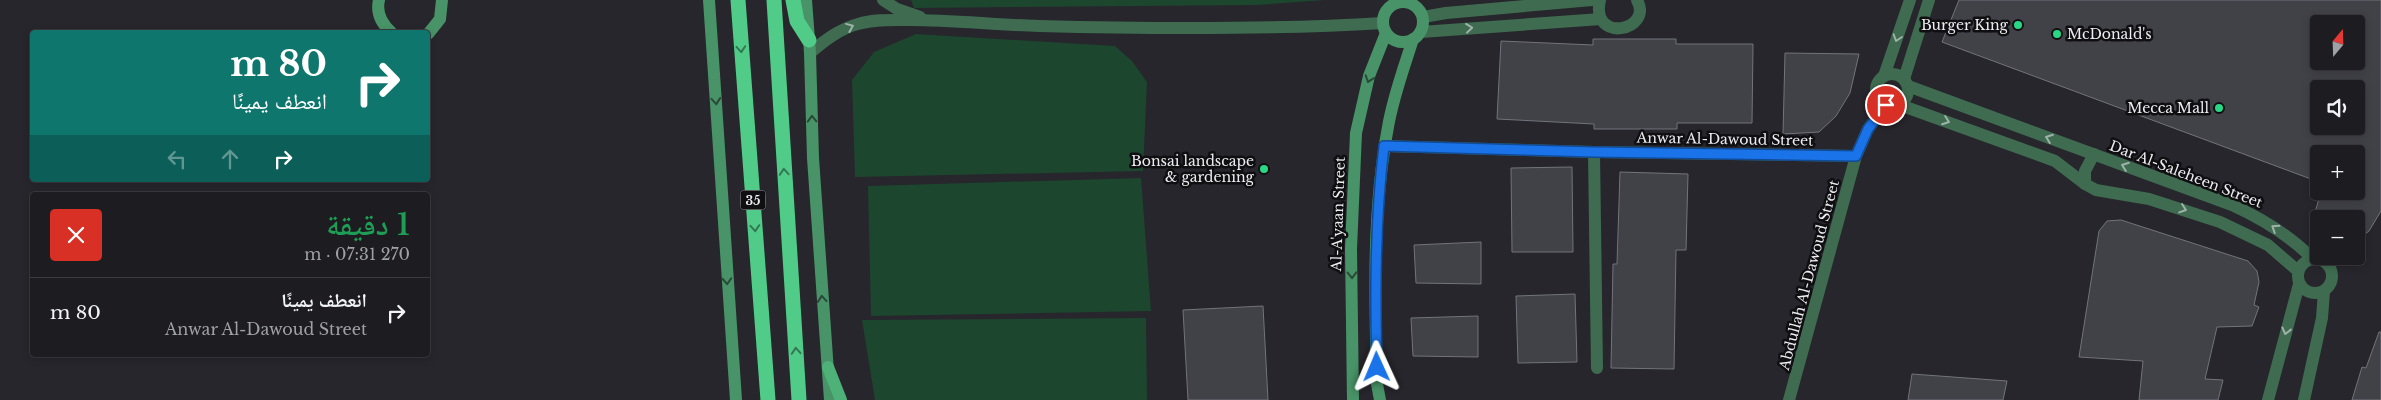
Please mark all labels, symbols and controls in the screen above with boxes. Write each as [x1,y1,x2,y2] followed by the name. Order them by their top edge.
[2310,15,2365,70] north arrow
[2310,15,2365,265] map controls
[1921,16,2009,34] place label: Burger King
[2012,19,2024,31] marker: Burger King
[845,23,854,33] one-way arrow
[1465,23,1473,34] one-way arrow
[2067,25,2152,43] place label: McDonald's
[2051,28,2063,40] marker: McDonald's
[1892,33,1902,41] one-way arrow
[230,42,327,85] text: 80 m
[736,45,747,53] one-way arrow
[345,50,410,115] icon: right
[1364,74,1374,82] one-way arrow
[2310,80,2365,135] button: sound
[1865,84,1907,126] pin
[232,88,327,115] text: انعطف يمينًا
[1872,91,1900,119] icon: arrive
[710,97,721,105] one-way arrow
[2127,99,2209,117] place label: Mecca Mall
[2213,102,2225,114] marker: Mecca Mall
[806,115,817,123] one-way arrow
[1941,115,1950,125] one-way arrow
[1635,128,1814,150] street label: Anwar Al-Dawoud Street
[2045,133,2053,143] one-way arrow
[2107,136,2266,212] street label: Dar Al-Saleheen Street
[163,145,191,173] icon: left
[216,145,244,173] icon: ahead
[269,145,297,173] icon: right
[2310,145,2365,200] button: +
[1131,152,1255,186] place label: Bonsai landscape & gardening
[1327,156,1349,273] street label: Al-A'yaan Street
[2122,162,2130,172] one-way arrow
[1258,163,1270,175] marker: Bonsai landscape & gardening
[779,167,790,175] one-way arrow
[1775,177,1843,373] street label: Abdullah Al-Dawoud Street
[740,190,766,210] road number: 35
[2178,203,2186,213] one-way arrow
[326,206,410,243] text: 1 دقيقة
[50,209,102,261] button: close
[2310,210,2365,265] button: −
[750,224,761,232] one-way arrow
[2272,224,2281,234] one-way arrow
[304,244,410,264] text: 270 m · 07:31
[1346,271,1357,279] one-way arrow
[721,277,732,285] one-way arrow
[281,289,367,312] text: انعطف يمينًا
[817,295,828,303] one-way arrow
[382,299,410,327] icon: right
[50,301,101,324] text: 80 m
[165,319,367,339] text: Anwar Al-Dawoud Street
[2281,327,2292,336] one-way arrow
[1350,340,1402,392] position arrow
[790,347,801,355] one-way arrow

